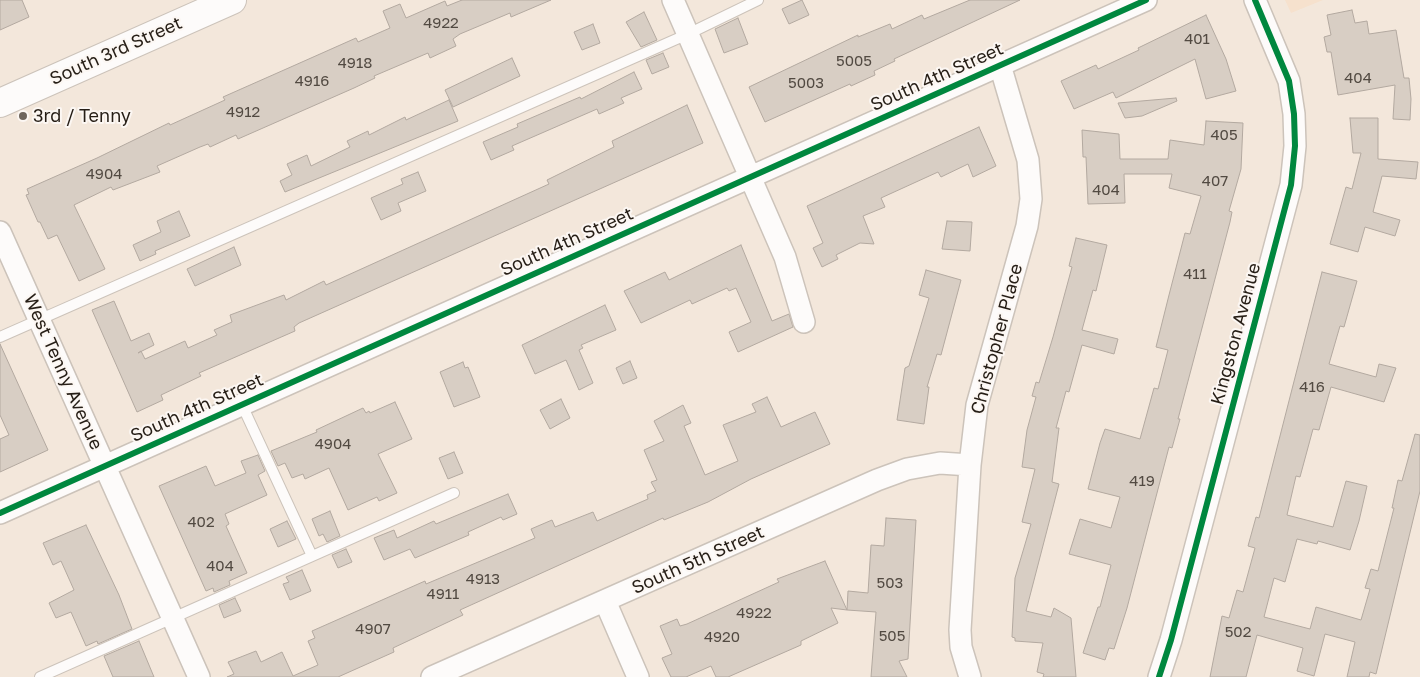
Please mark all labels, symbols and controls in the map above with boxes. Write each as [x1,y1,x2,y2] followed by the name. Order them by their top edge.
[47,12,185,90] street label: South 3rd Street
[423,14,459,32] house number: 4922
[1184,30,1210,48] house number: 401
[867,38,1007,116] street label: South 4th Street
[836,52,872,70] house number: 5005
[338,54,372,72] house number: 4918
[1344,69,1372,87] house number: 404
[295,72,329,90] house number: 4916
[788,74,824,92] house number: 5003
[226,103,260,121] house number: 4912
[33,105,131,127] place label: 3rd / Tenny
[17,110,29,122] marker: 3rd / Tenny
[1210,126,1238,144] house number: 405
[86,165,122,183] house number: 4904
[1202,172,1228,190] house number: 407
[1092,181,1120,199] house number: 404
[497,203,637,281] street label: South 4th Street
[967,261,1027,417] street label: Christopher Place
[1207,261,1265,407] street label: Kingston Avenue
[1183,265,1207,283] house number: 411
[19,291,107,453] street label: West Tenny Avenue
[127,369,267,447] street label: South 4th Street
[1299,378,1325,396] house number: 416
[315,435,351,453] house number: 4904
[1129,472,1155,490] house number: 419
[187,513,215,531] house number: 402
[629,521,767,599] street label: South 5th Street
[206,557,234,575] house number: 404
[466,570,500,588] house number: 4913
[877,574,903,592] house number: 503
[427,585,459,603] house number: 4911
[736,604,772,622] house number: 4922
[355,620,391,638] house number: 4907
[1225,623,1251,641] house number: 502
[879,627,905,645] house number: 505
[704,628,740,646] house number: 4920

